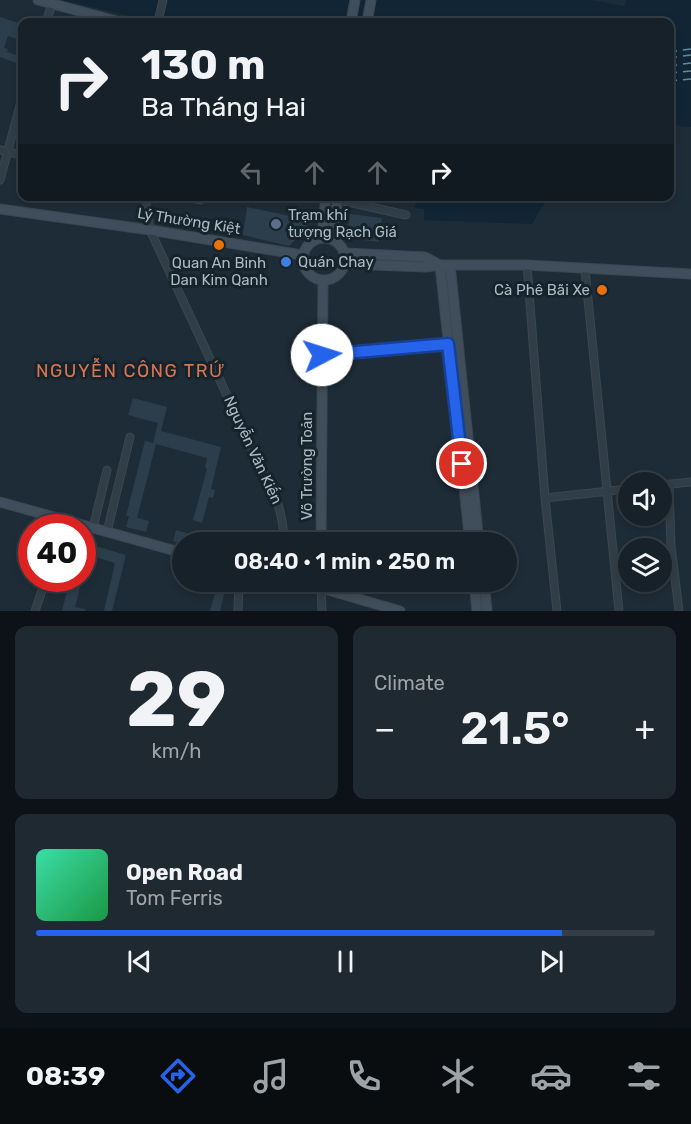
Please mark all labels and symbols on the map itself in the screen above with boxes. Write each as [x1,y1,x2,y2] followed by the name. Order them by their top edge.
[136,204,242,238] street label: Lý Thường Kiệt
[288,206,397,241] place label: Trạm khí tượng Rạch Giá
[269,217,283,231] marker: Trạm khí tượng Rạch Giá
[212,238,226,252] marker: Quan An Binh Dan Kim Qanh
[298,253,374,271] place label: Quán Chay
[170,254,268,289] place label: Quan An Binh Dan Kim Qanh
[279,255,293,269] marker: Quán Chay
[494,281,590,299] place label: Cà Phê Bãi Xe
[595,283,609,297] marker: Cà Phê Bãi Xe
[290,323,354,387] position arrow
[36,357,226,382] district label: NGUYỄN CÔNG TRỨ
[220,393,286,507] street label: Nguyễn Văn Kiến
[298,412,316,520] street label: Võ Trường Toản
[436,438,487,489] pin
[18,514,96,592] speed limit sign: 40

